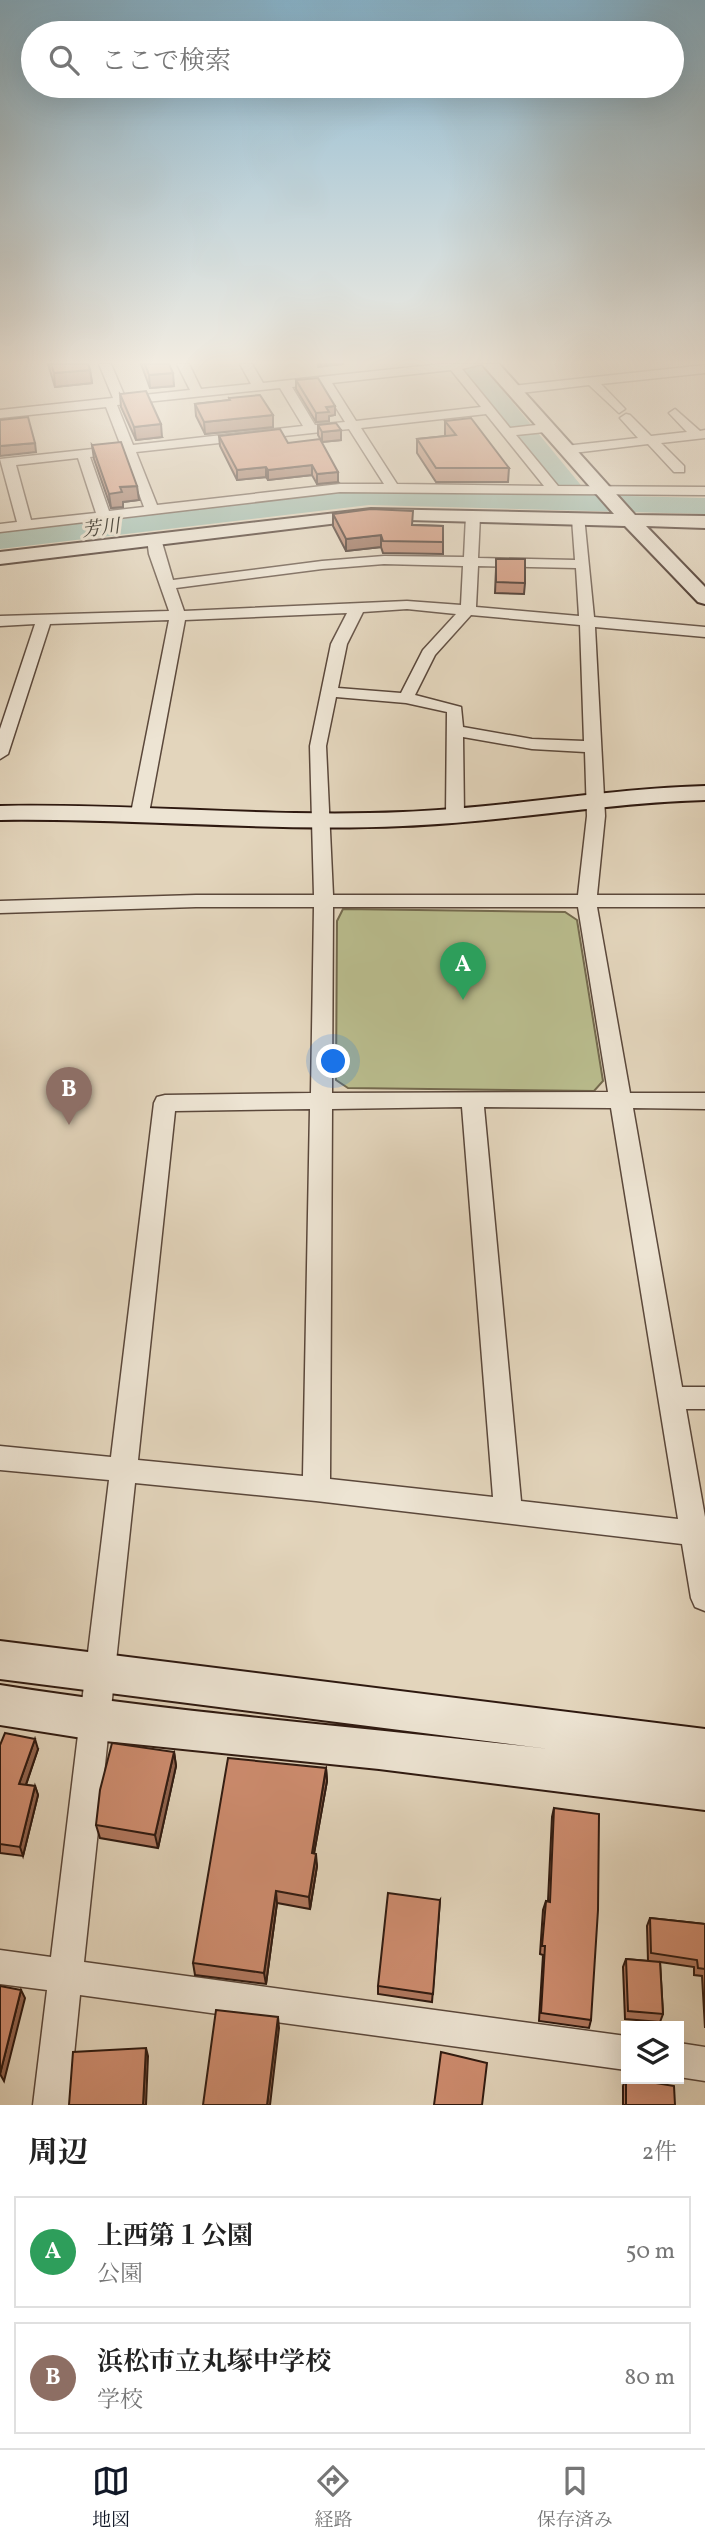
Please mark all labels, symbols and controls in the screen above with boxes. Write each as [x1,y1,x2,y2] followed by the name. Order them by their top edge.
[21,21,684,98] search box
[45,41,83,79] icon: search
[101,44,231,80] text: ここで検索
[81,514,123,544] water label: 芳川
[440,942,486,1000] pin: A
[316,1044,350,1078] your location
[46,1067,92,1125] pin: B
[621,2021,684,2084] map controls
[621,2021,684,2084] button: layers
[28,2133,88,2175] text: 周辺
[642,2137,677,2169] text: 2件
[97,2219,253,2255] text: 上西第１公園
[45,2236,61,2268] text: A
[626,2236,675,2268] text: 50 m
[97,2259,143,2291] text: 公園
[97,2345,331,2381] text: 浜松市立丸塚中学校
[45,2362,61,2394] text: B
[625,2362,675,2394] text: 80 m
[97,2385,143,2417] text: 学校
[92,2462,130,2534] tab: 地図
[314,2462,353,2534] tab: 経路
[537,2462,613,2534] tab: 保存済み

